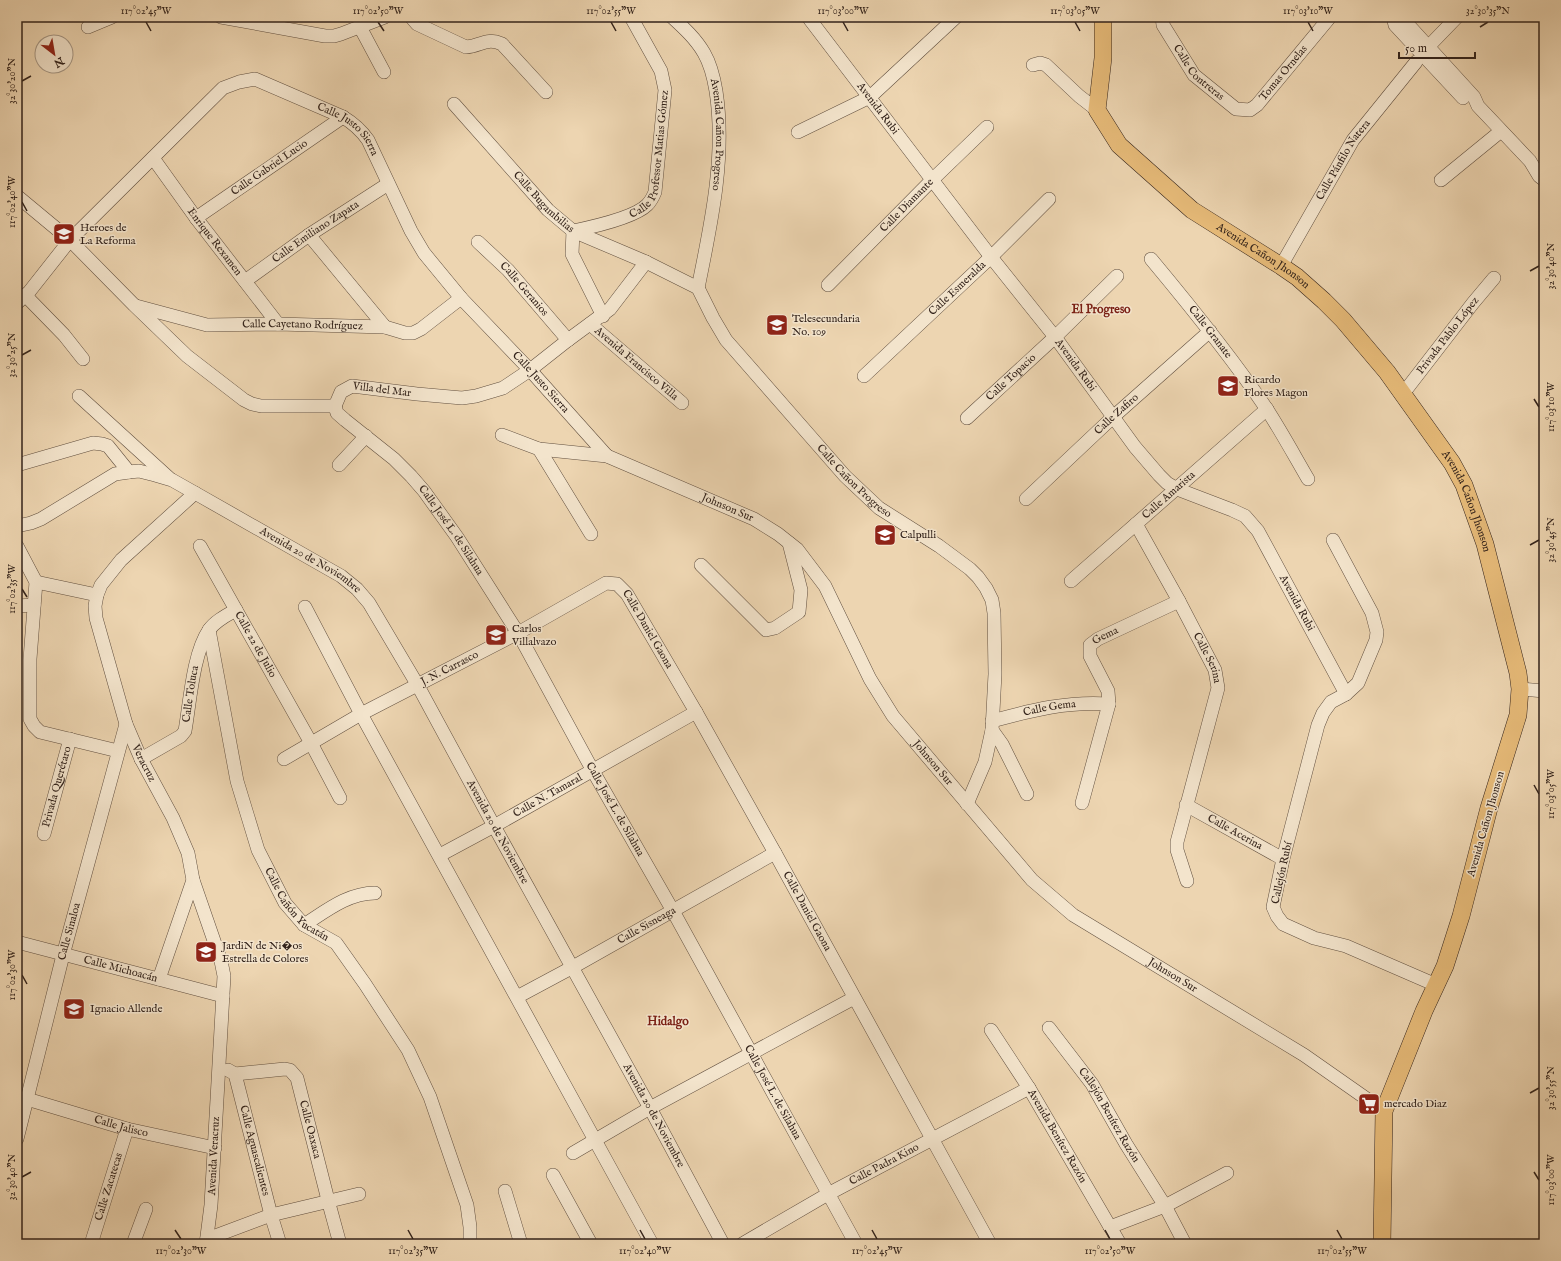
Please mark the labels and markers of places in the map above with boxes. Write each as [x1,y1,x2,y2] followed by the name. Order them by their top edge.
[51,221,77,247] school or university icon: Heroes de La Reforma
[80,221,136,248] place label: Heroes de La Reforma
[764,312,790,338] school or university icon: Telesecundaria No. 109
[792,312,860,339] place label: Telesecundaria No. 109
[1215,373,1241,399] school or university icon: Ricardo Flores Magon
[1244,373,1308,400] place label: Ricardo Flores Magon
[872,522,898,548] school or university icon: Calpulli
[900,528,936,542] place label: Calpulli
[483,622,509,648] school or university icon: Carlos Villalvazo
[511,622,556,649] place label: Carlos Villalvazo
[193,939,219,965] school or university icon: JardiN de Ni�os Estrella de Colores
[220,939,309,966] place label: JardiN de Ni�os Estrella de Colores
[61,996,87,1022] school or university icon: Ignacio Allende
[90,1002,162,1016] place label: Ignacio Allende
[1356,1091,1382,1117] supermarket icon: mercado Diaz
[1384,1097,1447,1111] place label: mercado Diaz

